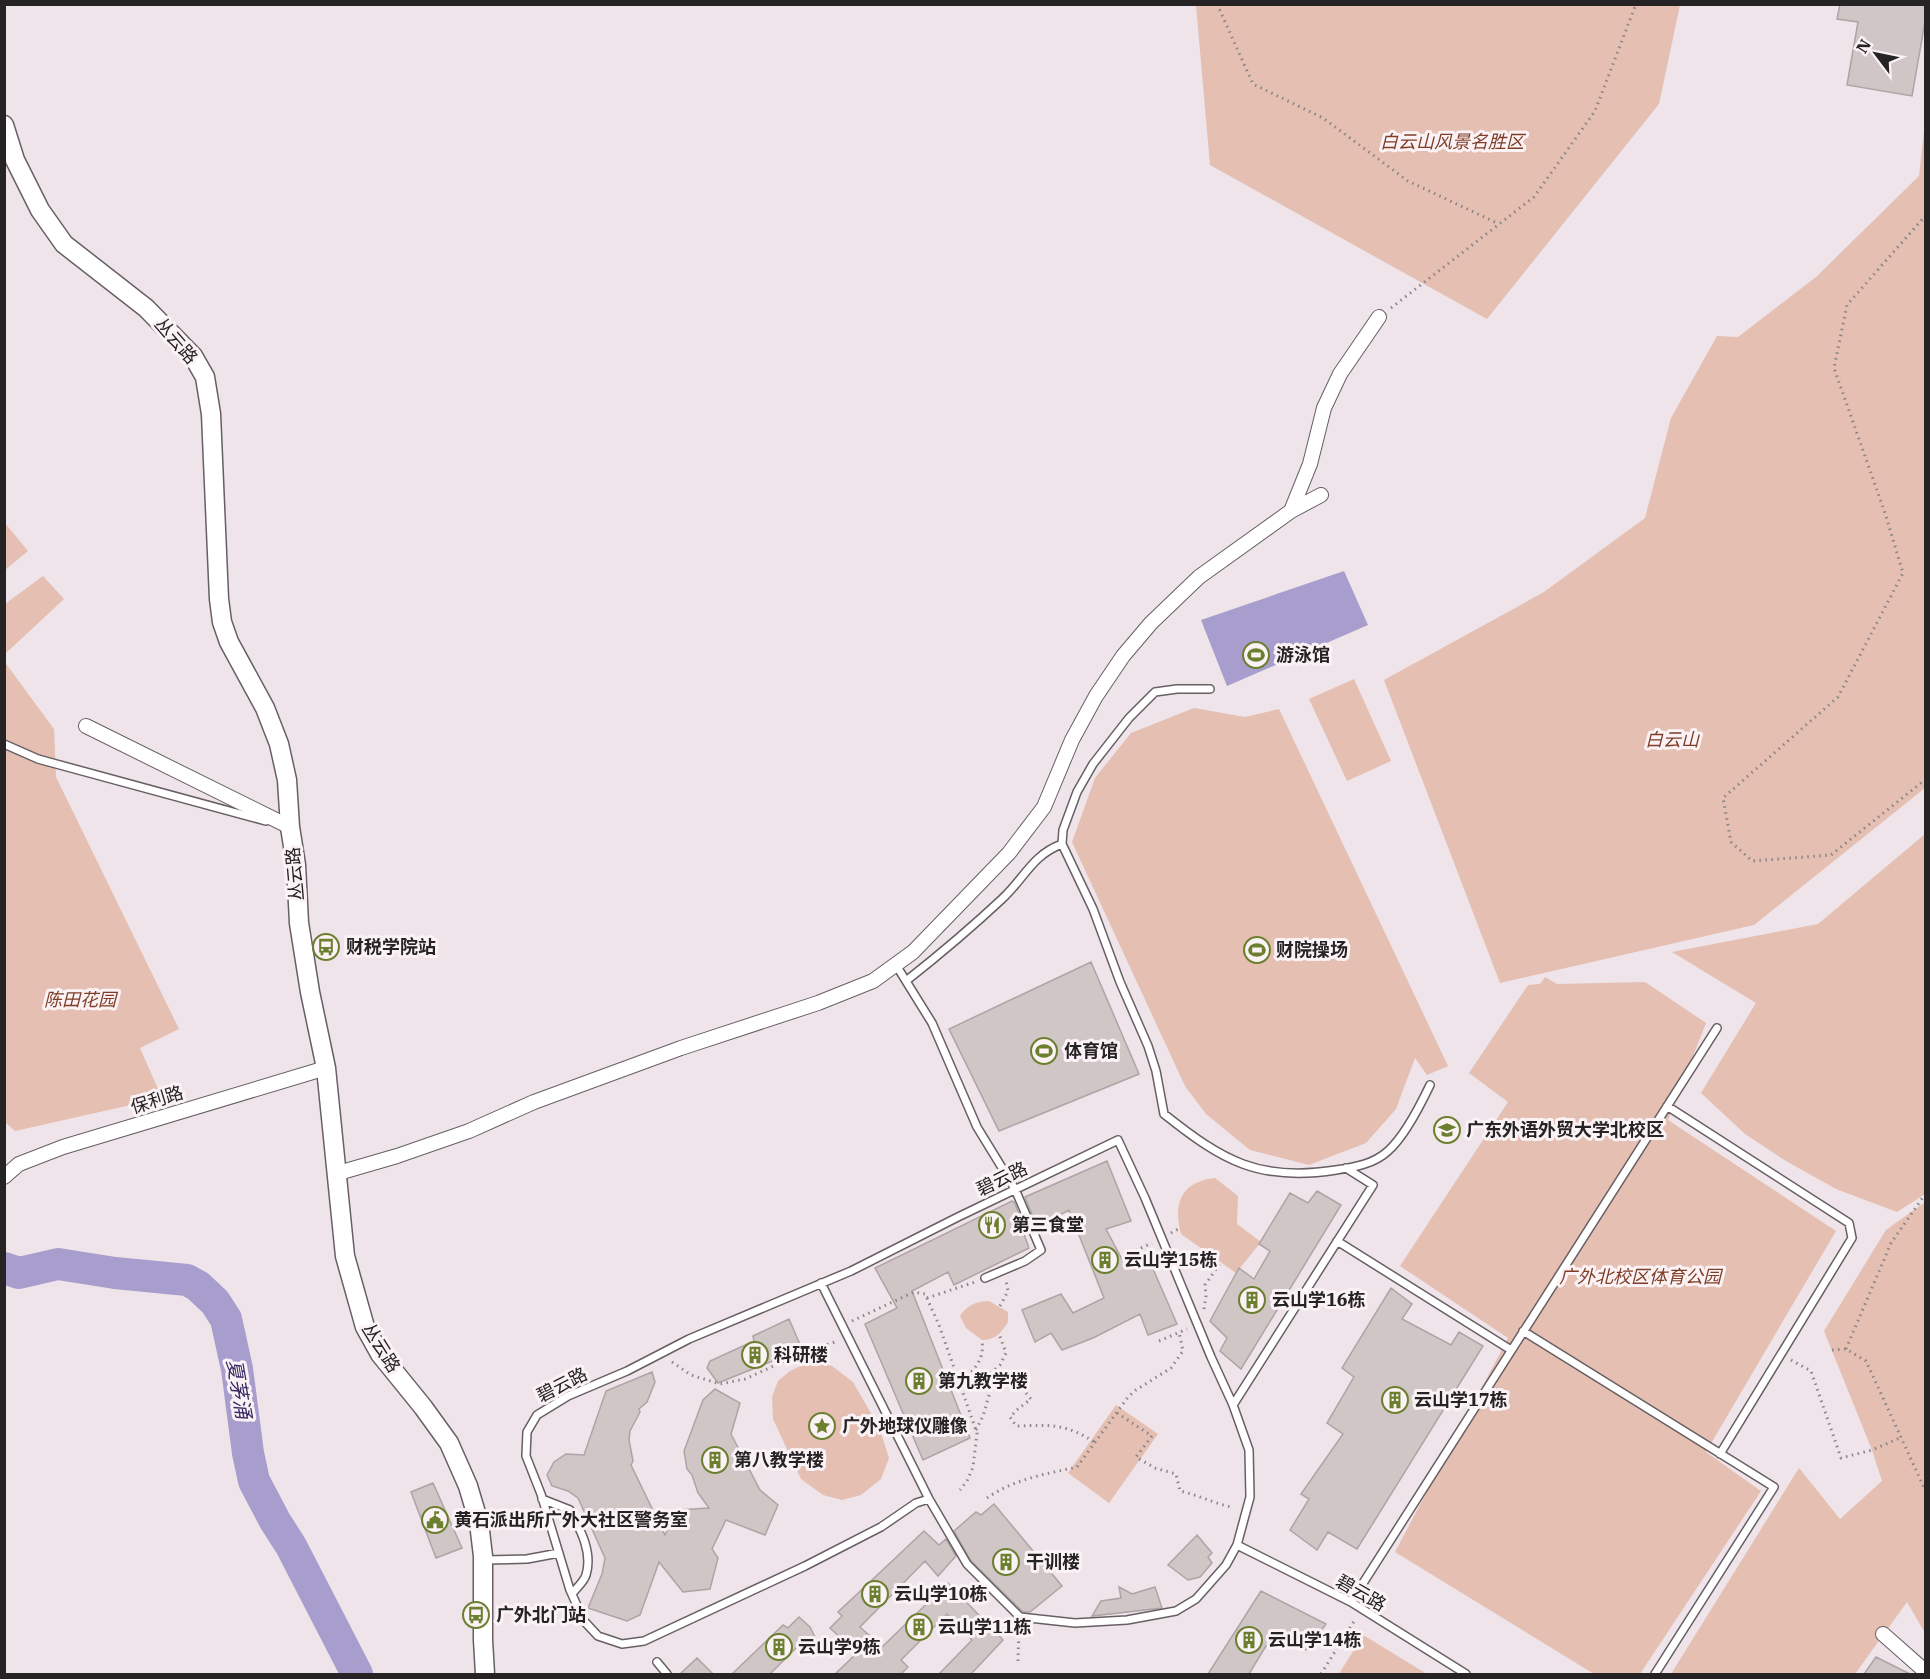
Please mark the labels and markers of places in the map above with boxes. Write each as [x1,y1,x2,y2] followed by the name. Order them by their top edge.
[1241,640,1271,670] sports icon: 游泳馆
[1276,643,1330,666] place label: 游泳馆
[311,932,341,962] bus stop icon: 财税学院站
[346,935,436,958] place label: 财税学院站
[1242,935,1272,965] sports icon: 财院操场
[1276,938,1348,961] place label: 财院操场
[1029,1036,1059,1066] sports icon: 体育馆
[1064,1039,1118,1062] place label: 体育馆
[1432,1115,1462,1145] school or university icon: 广东外语外贸大学北校区
[1466,1118,1664,1141] place label: 广东外语外贸大学北校区
[977,1210,1007,1240] restaurant icon: 第三食堂
[1012,1213,1084,1236] place label: 第三食堂
[1090,1245,1120,1275] building icon: 云山学15栋
[1124,1248,1218,1271] place label: 云山学15栋
[1237,1285,1267,1315] building icon: 云山学16栋
[1272,1288,1366,1311] place label: 云山学16栋
[740,1340,770,1370] building icon: 科研楼
[774,1343,828,1366] place label: 科研楼
[904,1366,934,1396] building icon: 第九教学楼
[938,1369,1028,1392] place label: 第九教学楼
[1380,1385,1410,1415] building icon: 云山学17栋
[1414,1388,1508,1411] place label: 云山学17栋
[807,1411,837,1441] place icon: 广外地球仪雕像
[842,1414,968,1437] place label: 广外地球仪雕像
[700,1445,730,1475] building icon: 第八教学楼
[734,1448,824,1471] place label: 第八教学楼
[420,1505,450,1535] public building icon: 黄石派出所广外大社区警务室
[454,1508,688,1531] place label: 黄石派出所广外大社区警务室
[991,1547,1021,1577] building icon: 干训楼
[1026,1550,1080,1573] place label: 干训楼
[860,1579,890,1609] building icon: 云山学10栋
[894,1582,988,1605] place label: 云山学10栋
[461,1600,491,1630] bus stop icon: 广外北门站
[496,1603,586,1626] place label: 广外北门站
[904,1612,934,1642] building icon: 云山学11栋
[938,1615,1032,1638] place label: 云山学11栋
[1234,1625,1264,1655] building icon: 云山学14栋
[1268,1628,1362,1651] place label: 云山学14栋
[764,1632,794,1662] building icon: 云山学9栋
[798,1635,881,1658] place label: 云山学9栋

